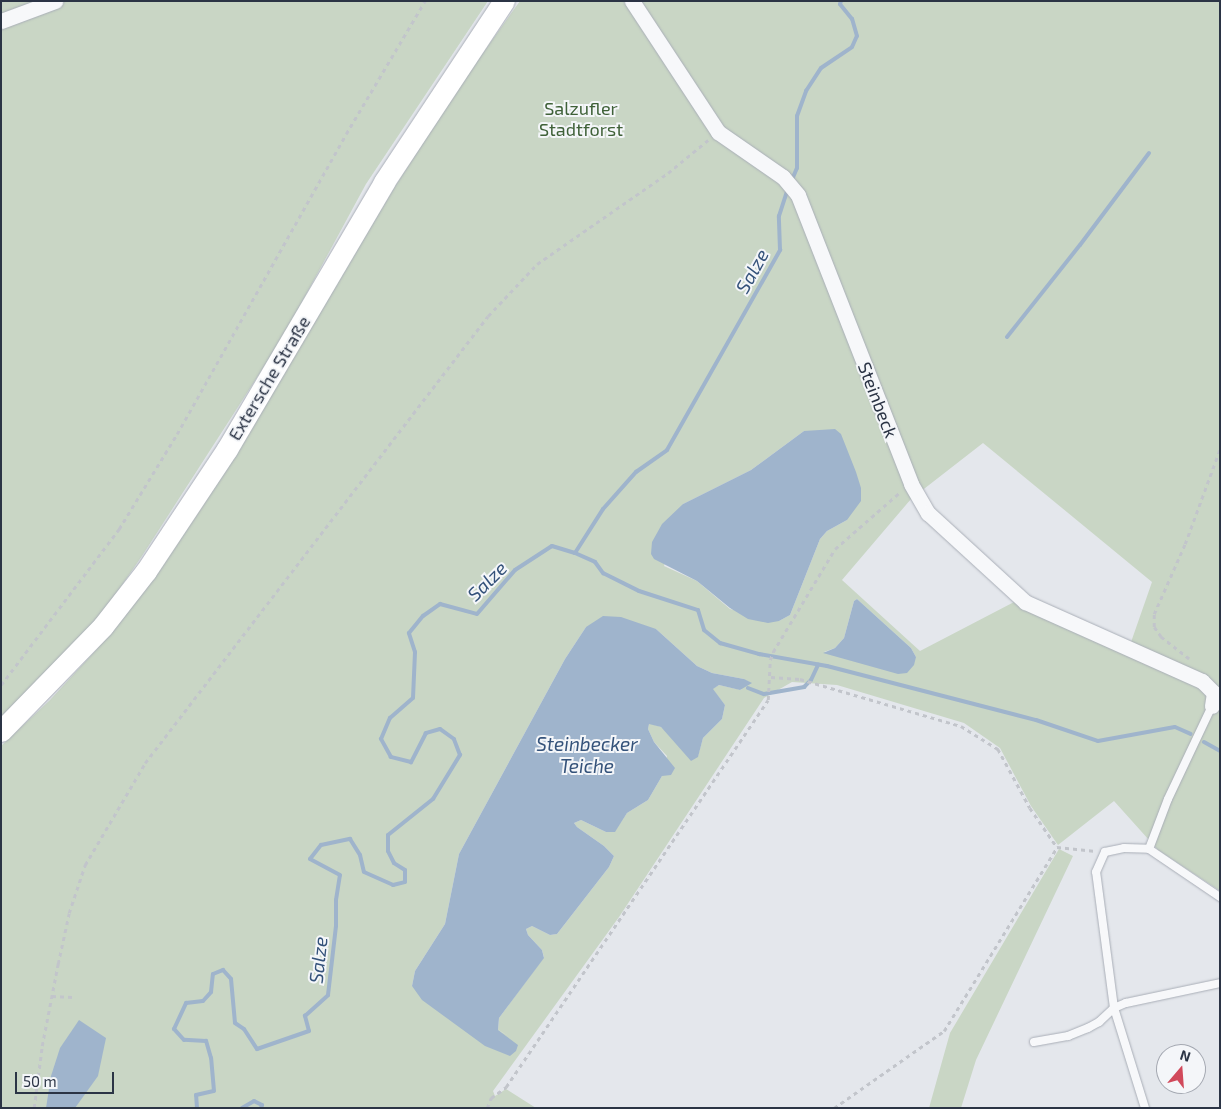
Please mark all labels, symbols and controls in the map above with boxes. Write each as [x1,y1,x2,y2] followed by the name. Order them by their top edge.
[539,98,623,140] park label: Salzufler Stadtforst
[731,245,773,297] water label: Salze
[223,312,315,444] street label: Extersche Straße
[854,359,902,441] street label: Steinbeck
[462,556,512,606] water label: Salze
[536,733,638,777] water label: Steinbecker Teiche
[304,936,332,984] water label: Salze
[1156,1044,1206,1094] north arrow
[1178,1046,1193,1065] text: N
[18,1062,116,1094] scale bar
[23,1072,57,1090] text: 50 m

